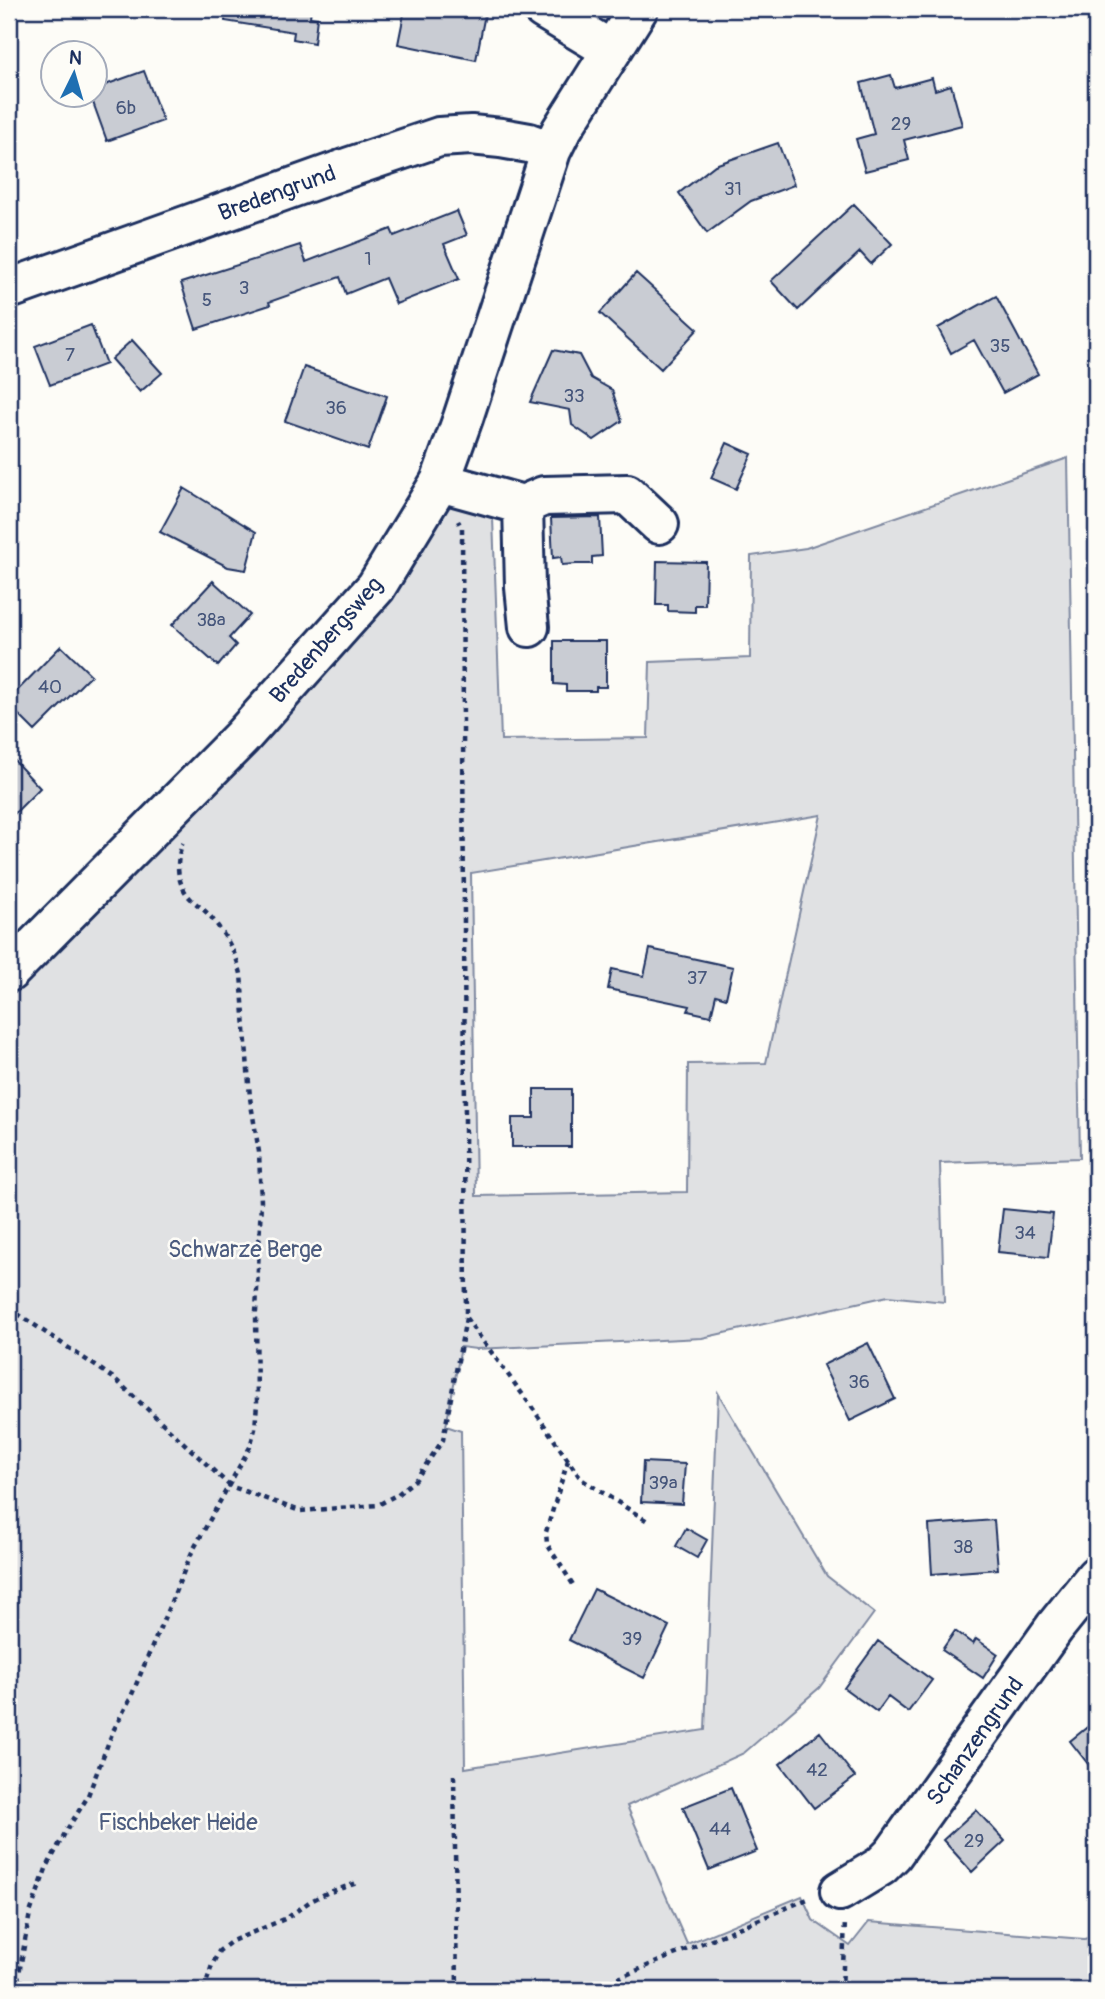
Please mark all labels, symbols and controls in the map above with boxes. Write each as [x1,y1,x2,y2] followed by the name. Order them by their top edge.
[38,38,108,108] north arrow
[68,46,83,71] text: N
[116,96,136,120] house number: 6b
[891,112,911,136] house number: 29
[214,158,340,228] street label: Bredengrund
[724,177,742,201] house number: 31
[364,247,372,271] house number: 1
[239,276,249,300] house number: 3
[202,288,212,312] house number: 5
[990,334,1010,358] house number: 35
[65,343,75,367] house number: 7
[563,384,585,408] house number: 33
[325,396,347,420] house number: 36
[263,571,389,709] street label: Bredenbergsweg
[196,608,226,632] house number: 38a
[38,675,62,699] house number: 40
[687,966,707,990] house number: 37
[1014,1221,1036,1245] house number: 34
[168,1235,323,1264] park label: Schwarze Berge
[848,1370,870,1394] house number: 36
[648,1471,678,1495] house number: 39a
[953,1535,973,1559] house number: 38
[622,1627,642,1651] house number: 39
[920,1671,1030,1811] street label: Schanzengrund
[806,1758,828,1782] house number: 42
[98,1808,258,1837] park label: Fischbeker Heide
[709,1817,731,1841] house number: 44
[964,1829,984,1853] house number: 29

